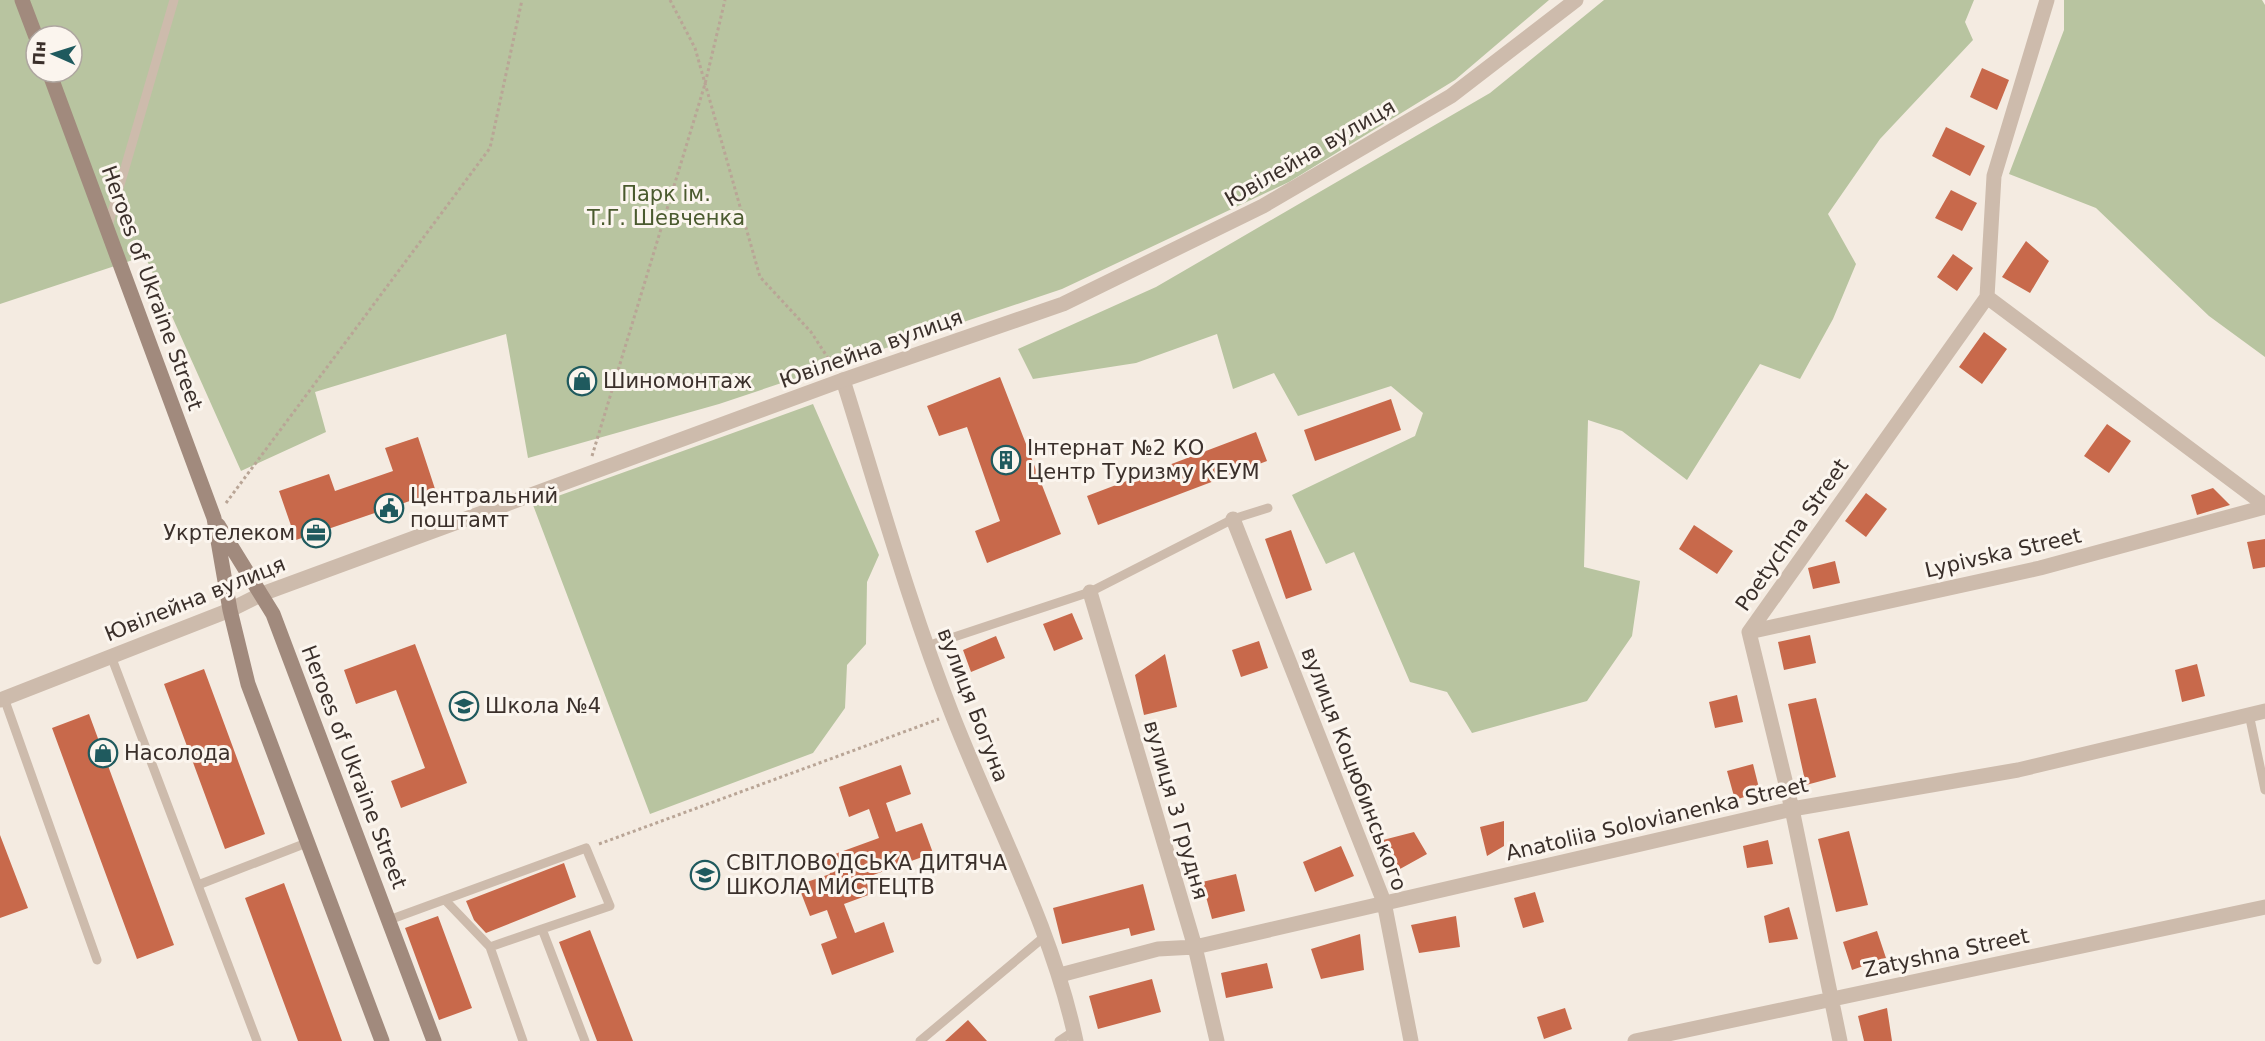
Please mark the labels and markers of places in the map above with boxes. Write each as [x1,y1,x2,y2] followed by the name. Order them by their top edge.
[566,365,598,397] shop icon: Шиномонтаж
[603,369,752,393] place label: Шиномонтаж
[1027,436,1260,484] place label: Інтернат №2 КО Центр Туризму КЕУМ
[990,444,1022,476] building icon: Інтернат №2 КО Центр Туризму КЕУМ
[410,484,558,532] place label: Центральний поштамт
[373,492,405,524] public building icon: Центральний поштамт
[300,517,332,549] office icon: Укртелеком
[163,521,295,545] place label: Укртелеком
[448,690,480,722] school or university icon: Школа №4
[485,694,601,718] place label: Школа №4
[87,737,119,769] shop icon: Насолода
[124,741,231,765] place label: Насолода
[726,851,1008,899] place label: СВІТЛОВОДСЬКА ДИТЯЧА ШКОЛА МИСТЕЦТВ
[689,859,721,891] school or university icon: СВІТЛОВОДСЬКА ДИТЯЧА ШКОЛА МИСТЕЦТВ

